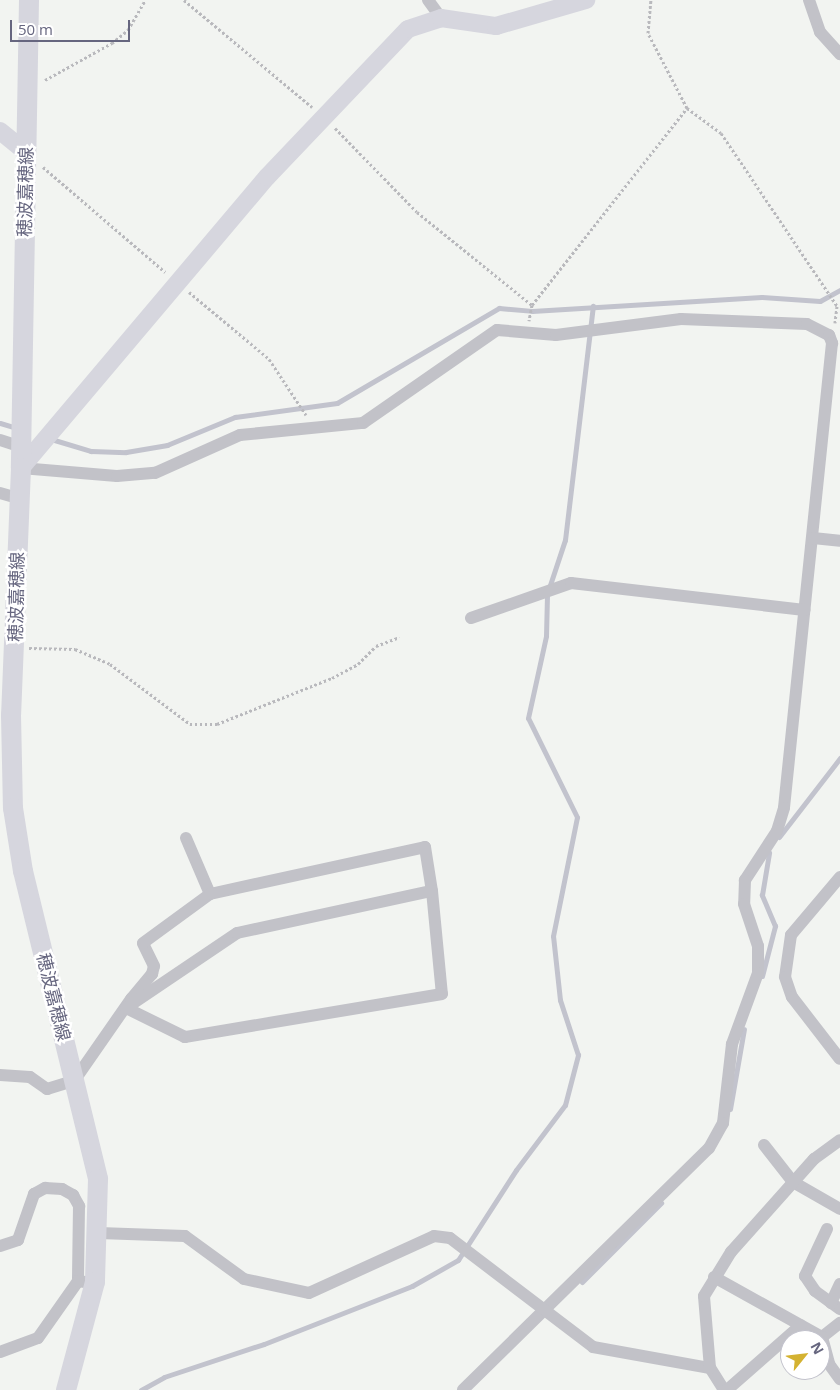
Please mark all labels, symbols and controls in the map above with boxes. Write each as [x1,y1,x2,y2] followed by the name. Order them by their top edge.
[12,10,132,42] scale bar
[18,19,53,39] text: 50 m
[13,147,37,237] street label: 穂波嘉穂線
[4,552,28,642] street label: 穂波嘉穂線
[33,951,75,1043] street label: 穂波嘉穂線
[780,1330,830,1380] north arrow
[807,1338,829,1358] text: N

